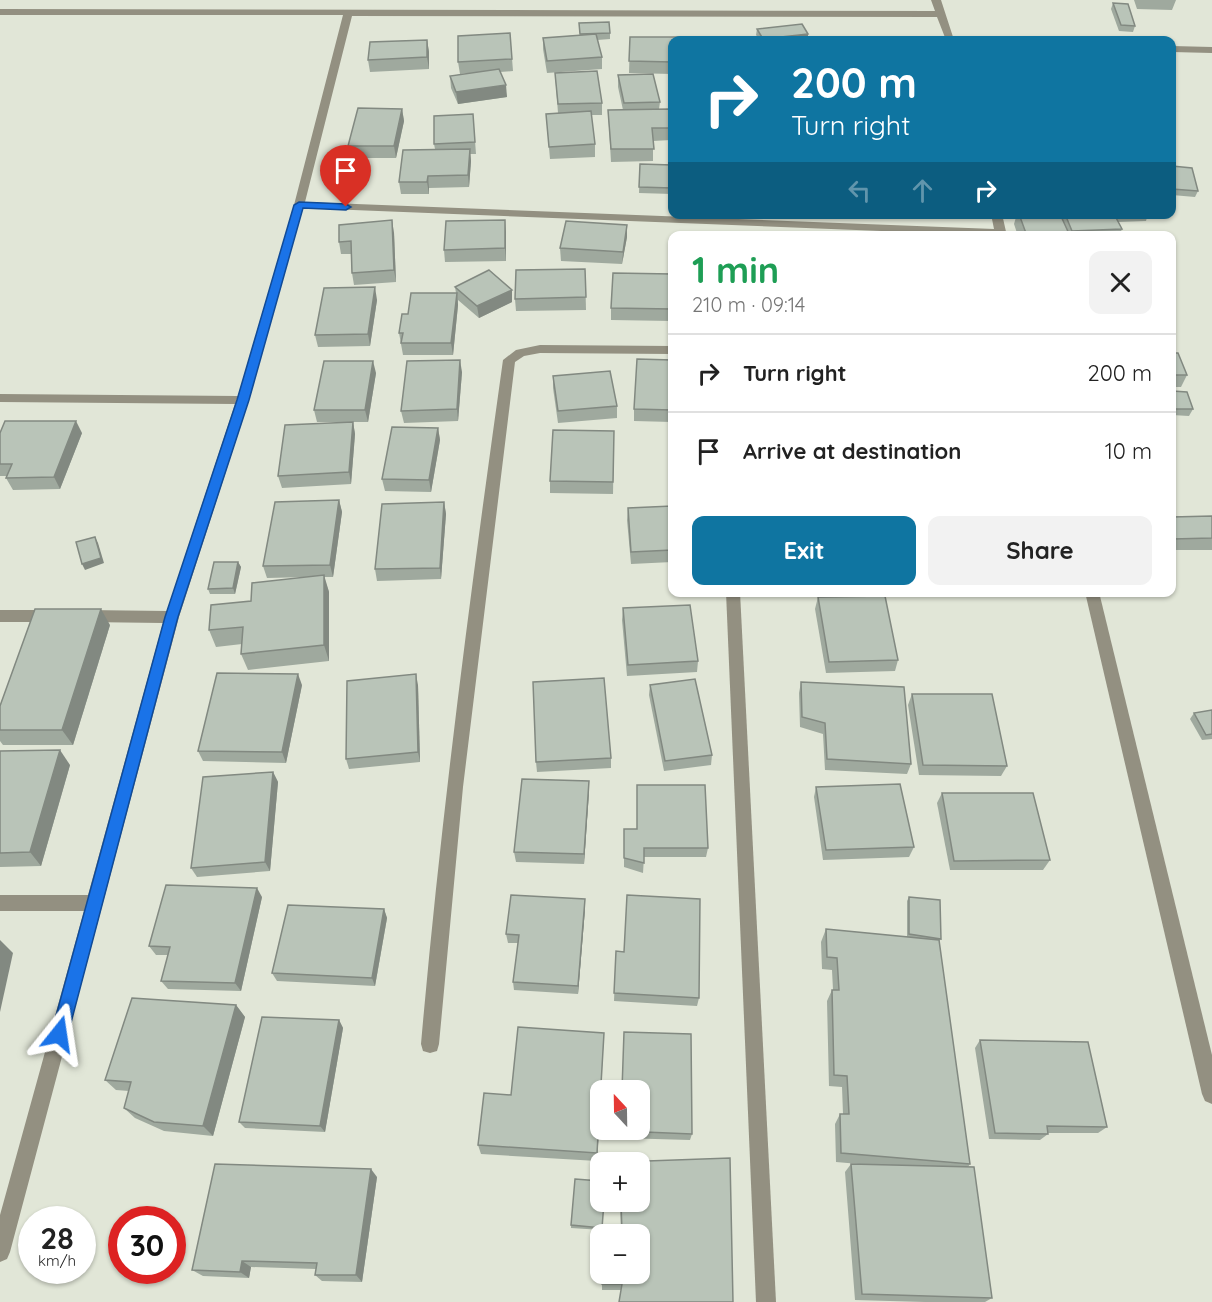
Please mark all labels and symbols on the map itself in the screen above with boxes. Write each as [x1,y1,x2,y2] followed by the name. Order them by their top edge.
[320,145,371,207] pin
[27,1002,91,1066] position arrow
[590,1080,650,1140] north arrow
[108,1206,186,1284] speed limit sign: 30

